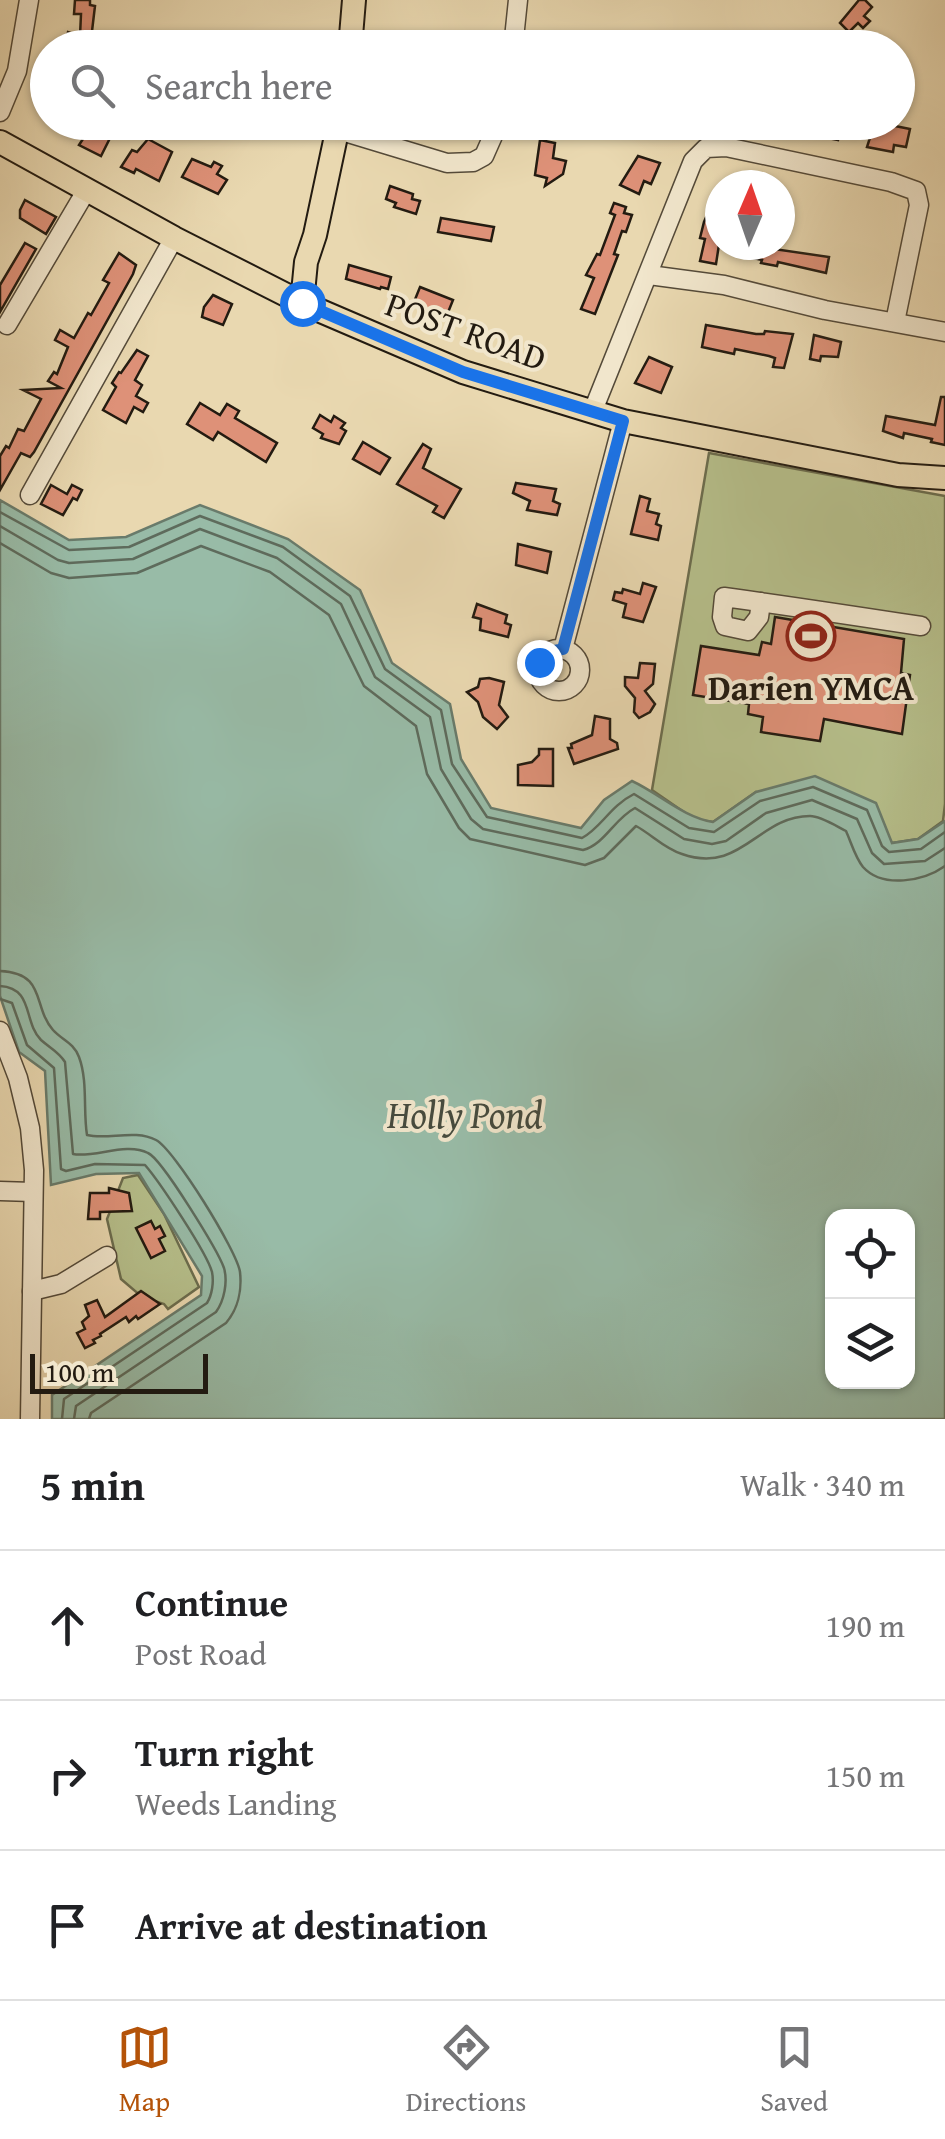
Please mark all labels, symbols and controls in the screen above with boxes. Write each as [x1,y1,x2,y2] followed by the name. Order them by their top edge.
[30,30,915,140] search box
[145,57,333,113] text: Search here
[65,58,120,113] icon: search
[705,170,795,260] north arrow
[379,278,554,383] street label: POST ROAD
[280,281,326,327] route start
[785,610,837,662] sports icon: Darien YMCA
[517,640,563,686] route end
[708,662,915,713] place label: Darien YMCA
[386,1086,543,1142] water label: Holly Pond
[825,1209,915,1389] map controls
[825,1209,915,1299] button: locate
[825,1299,915,1389] button: layers
[30,1349,208,1394] scale bar
[45,1351,114,1392] text: 100 m
[40,1454,145,1515] text: 5 min
[740,1461,905,1508] text: Walk · 340 m
[135,1574,288,1630] text: Continue
[40,1598,95,1653] icon: ahead
[826,1602,905,1649] text: 190 m
[135,1630,267,1677] text: Post Road
[135,1724,314,1780] text: Turn right
[40,1748,95,1803] icon: right
[826,1752,905,1799] text: 150 m
[135,1780,336,1827] text: Weeds Landing
[135,1897,488,1953] text: Arrive at destination
[40,1898,95,1953] icon: arrive
[117,2020,172,2121] tab: Map
[406,2020,526,2121] tab: Directions
[760,2020,828,2121] tab: Saved

